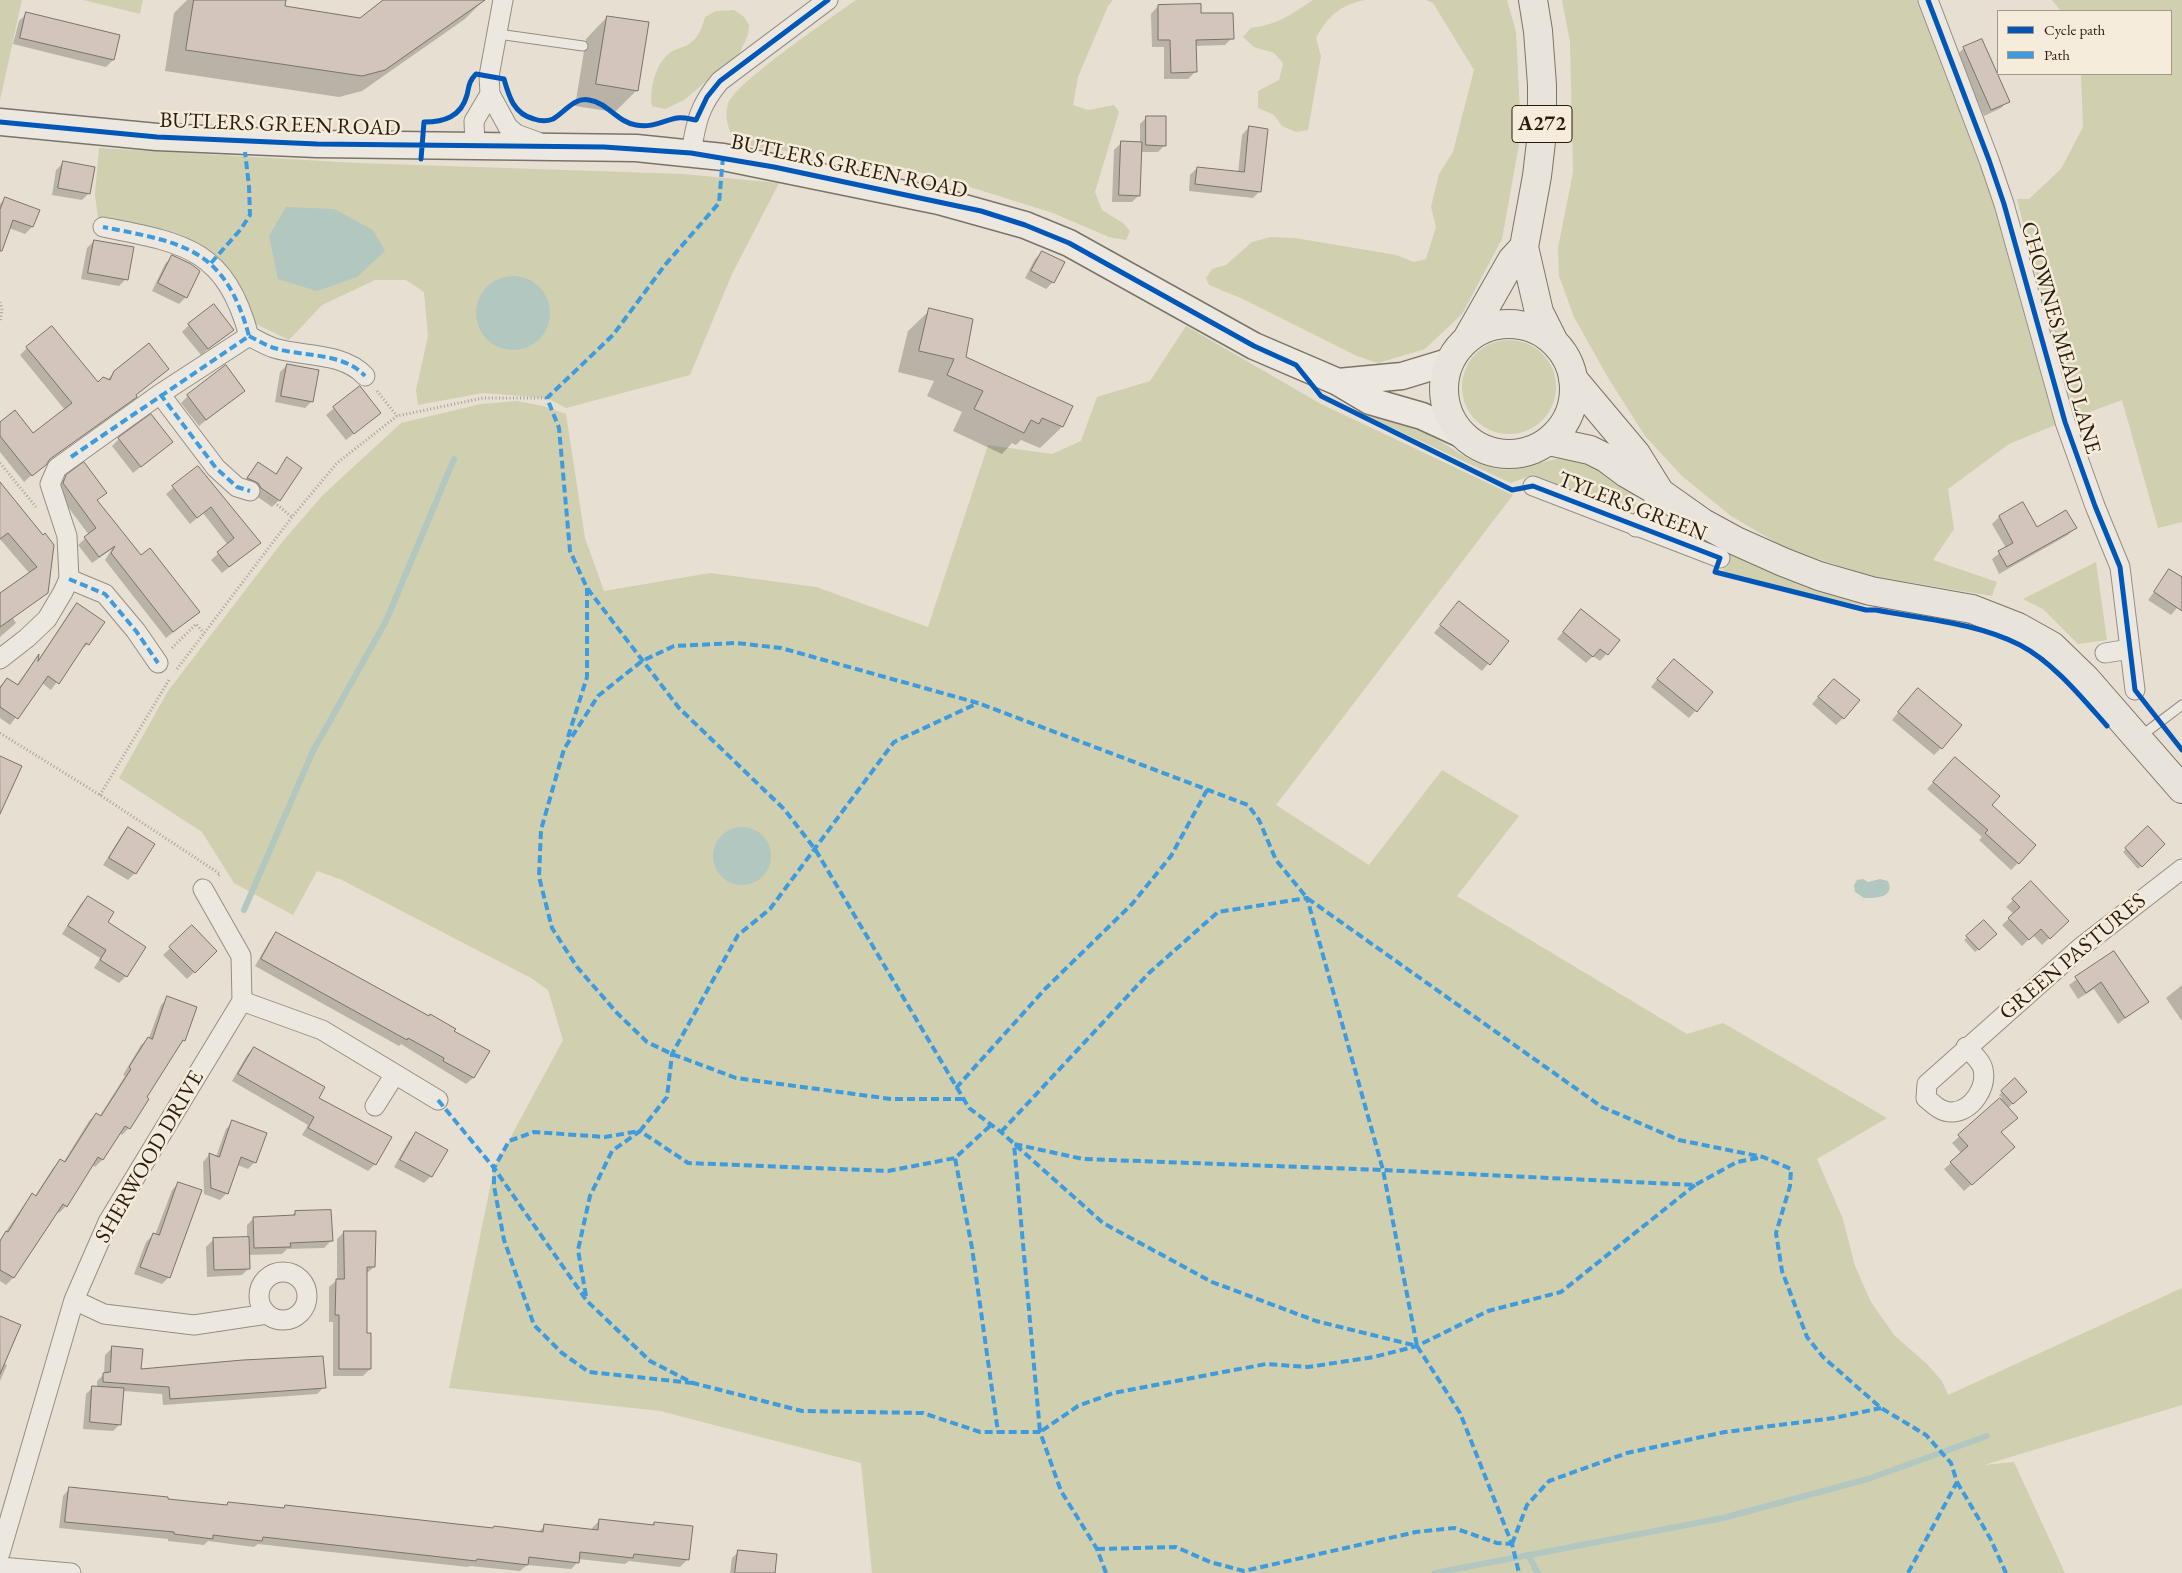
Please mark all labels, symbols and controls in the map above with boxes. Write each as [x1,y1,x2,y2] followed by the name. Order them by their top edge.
[1997,10,2172,75] legend
[2044,20,2105,39] text: Cycle path
[2044,45,2070,64] text: Path
[1512,106,1572,142] road number: A272
[159,108,401,142] street label: BUTLERS GREEN ROAD
[728,129,970,205] street label: BUTLERS GREEN ROAD
[2014,219,2106,457] street label: CHOWNES MEAD LANE
[1554,467,1710,547] street label: TYLERS GREEN
[1994,888,2152,1026] street label: GREEN PASTURES
[90,1066,210,1248] street label: SHERWOOD DRIVE

